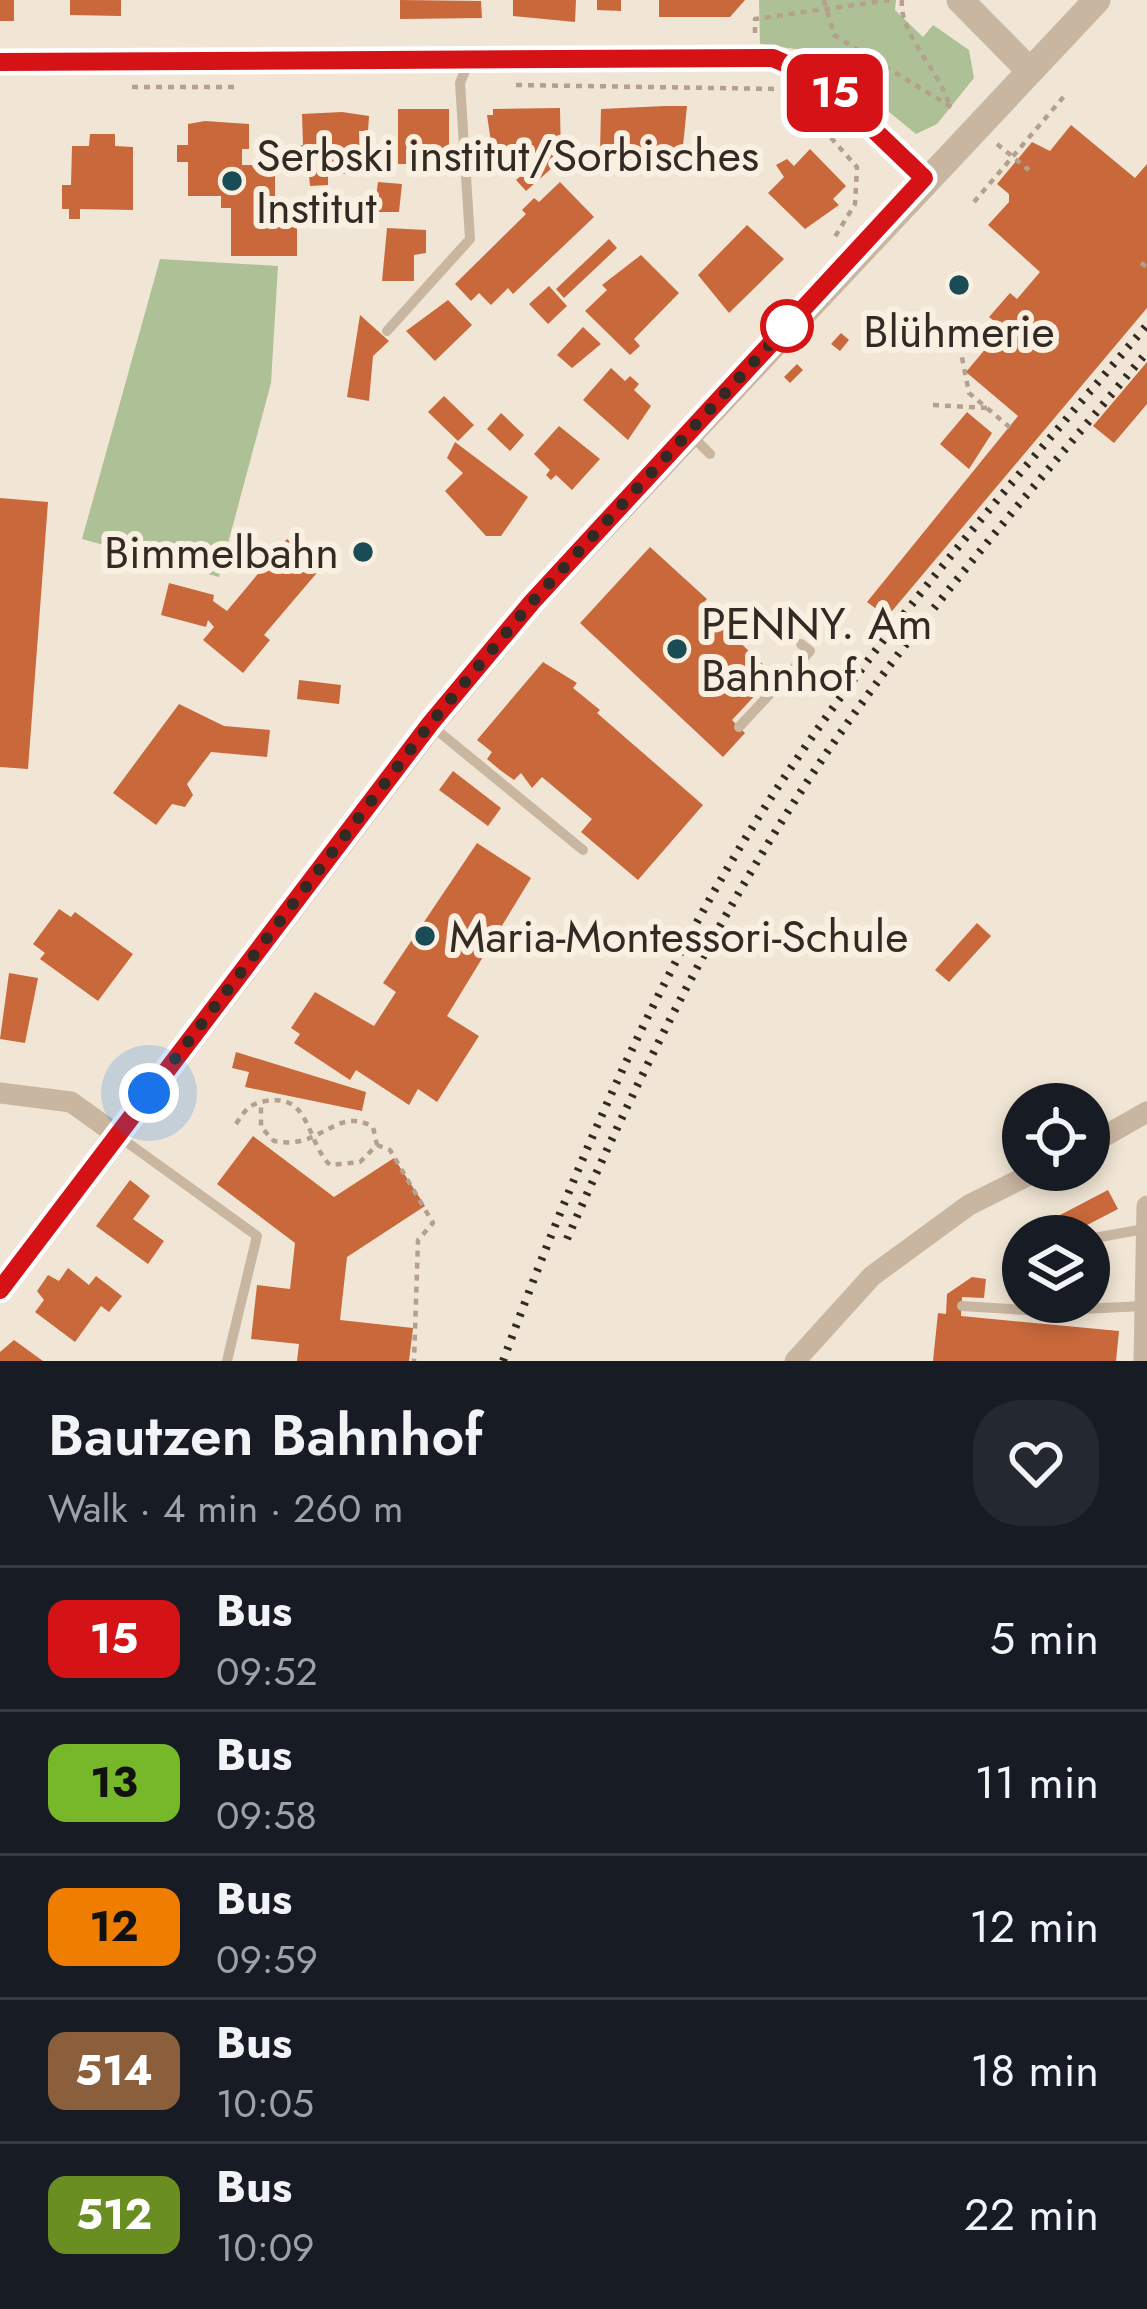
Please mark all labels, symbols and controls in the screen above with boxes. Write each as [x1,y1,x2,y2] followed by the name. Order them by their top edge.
[781,54,889,132] line badge: 15
[811,62,859,123] text: 15
[256,123,759,240] place label: Serbski institut/Sorbisches Institut
[219,168,245,194] marker: Serbski institut/Sorbisches Institut
[946,272,972,298] marker: Blühmerie
[863,299,1055,364] place label: Blühmerie
[762,301,812,351] unlabelled marker
[104,520,339,585] place label: Bimmelbahn
[350,539,376,565] marker: Bimmelbahn
[701,591,933,708] place label: PENNY. Am Bahnhof
[664,636,690,662] marker: PENNY. Am Bahnhof
[449,904,908,969] place label: Maria-Montessori-Schule
[412,923,438,949] marker: Maria-Montessori-Schule
[119,1063,179,1123] your location
[1002,1083,1110,1323] map controls
[1002,1083,1110,1191] button: locate
[1002,1215,1110,1323] button: layers
[48,1394,483,1476] text: Bautzen Bahnhof
[973,1400,1099,1526] button: heart
[48,1480,403,1537] text: Walk · 4 min · 260 m
[216,1578,292,1643] text: Bus
[990,1606,1099,1671] text: 5 min
[90,1608,138,1669] text: 15
[216,1643,318,1700] text: 09:52
[216,1722,292,1787] text: Bus
[975,1750,1099,1815] text: 11 min
[90,1752,138,1813] text: 13
[216,1787,317,1844] text: 09:58
[216,1866,292,1931] text: Bus
[969,1894,1099,1959] text: 12 min
[90,1896,138,1957] text: 12
[216,1931,318,1988] text: 09:59
[216,2010,292,2075] text: Bus
[970,2038,1099,2103] text: 18 min
[75,2040,153,2101] text: 514
[216,2075,314,2132] text: 10:05
[216,2154,292,2219] text: Bus
[964,2182,1099,2247] text: 22 min
[76,2184,152,2245] text: 512
[216,2219,315,2276] text: 10:09

